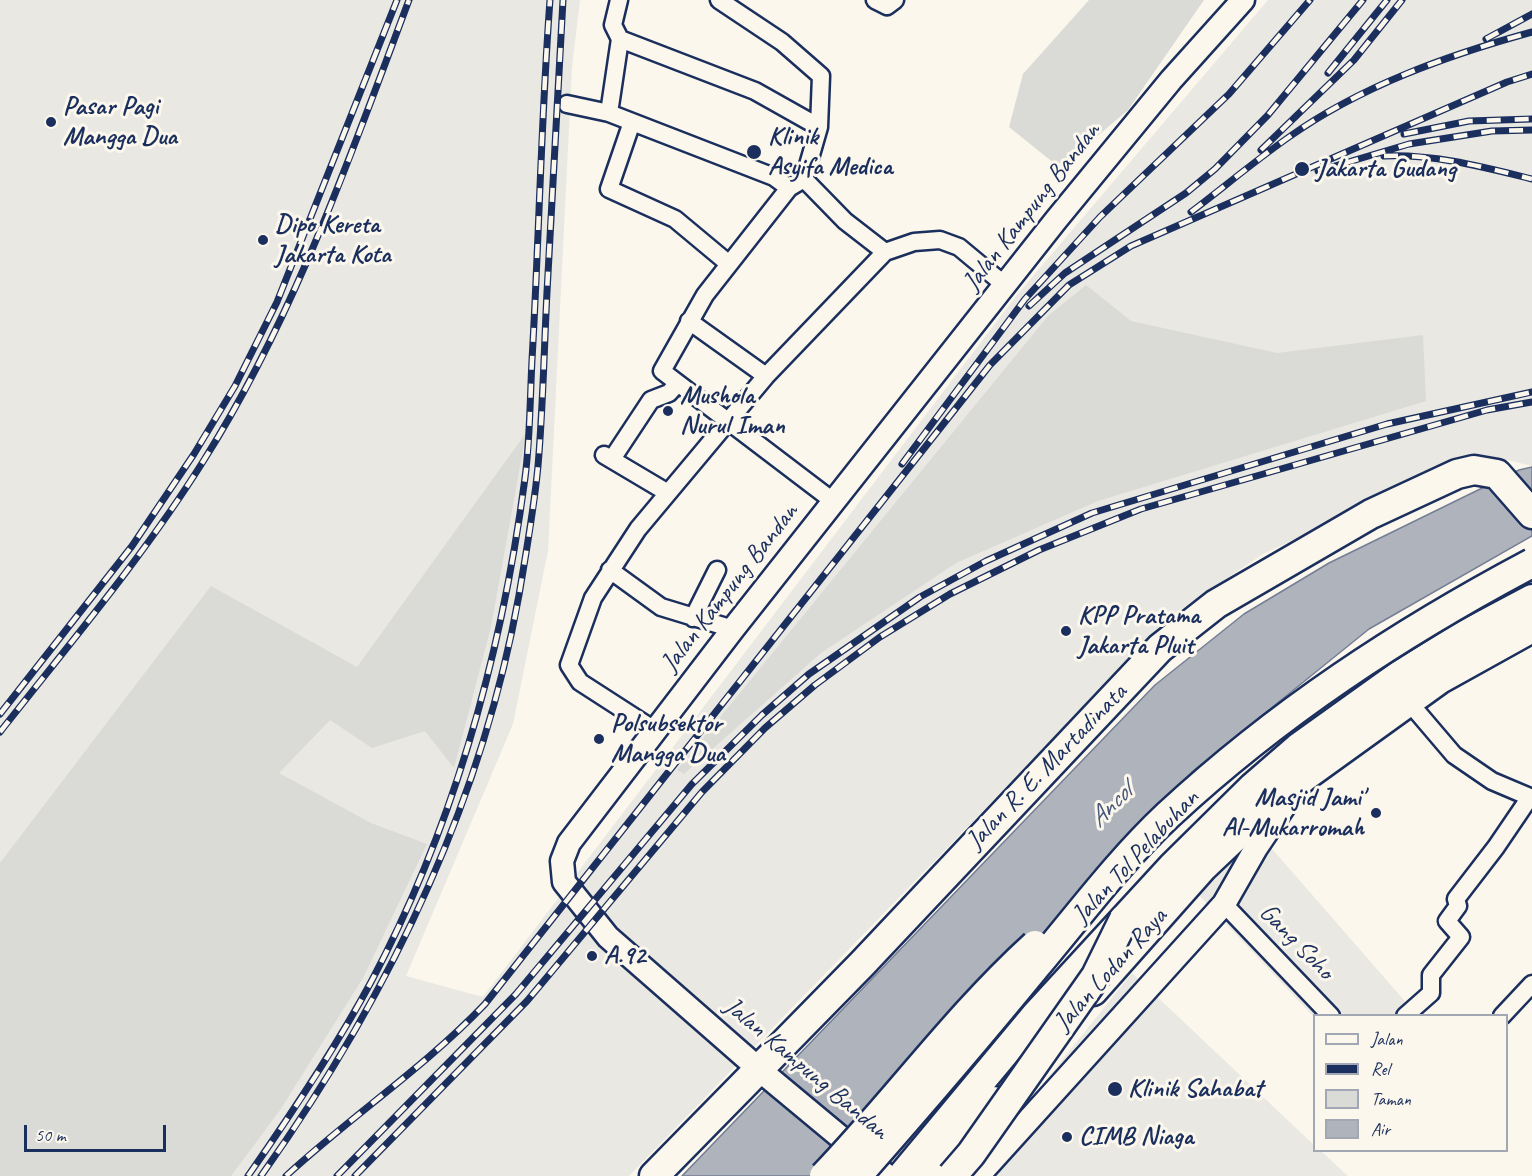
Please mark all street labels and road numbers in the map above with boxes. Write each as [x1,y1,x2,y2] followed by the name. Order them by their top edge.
[957,117,1107,297] street label: Jalan Kampung Bandan
[655,498,805,678] street label: Jalan Kampung Bandan
[960,678,1134,856] street label: Jalan R. E. Martadinata
[1066,783,1206,931] street label: Jalan Tol Pelabuhan
[1252,897,1340,987] street label: Gang Soho
[1048,902,1174,1038] street label: Jalan Lodan Raya
[717,991,895,1147] street label: Jalan Kampung Bandan

